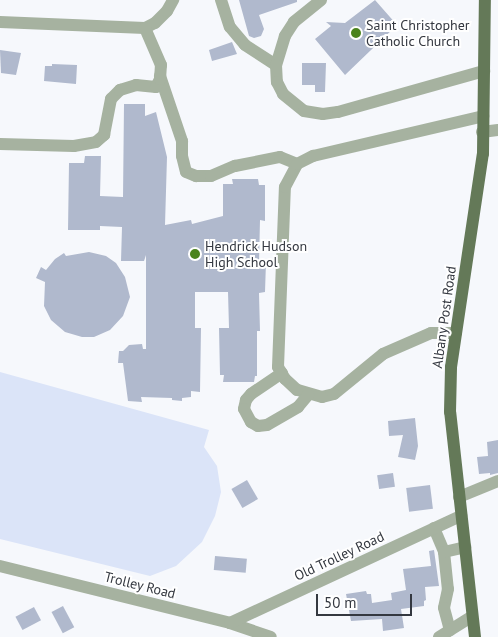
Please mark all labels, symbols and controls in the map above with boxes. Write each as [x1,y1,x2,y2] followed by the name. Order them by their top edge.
[366,17,470,49] place label: Saint Christopher Catholic Church
[350,27,362,39] marker: Saint Christopher Catholic Church
[205,238,308,270] place label: Hendrick Hudson High School
[189,248,201,260] marker: Hendrick Hudson High School
[428,265,460,369] street label: Albany Post Road
[291,528,387,584] street label: Old Trolley Road
[102,568,178,602] street label: Trolley Road
[318,584,414,616] scale bar
[324,593,357,612] text: 50 m

